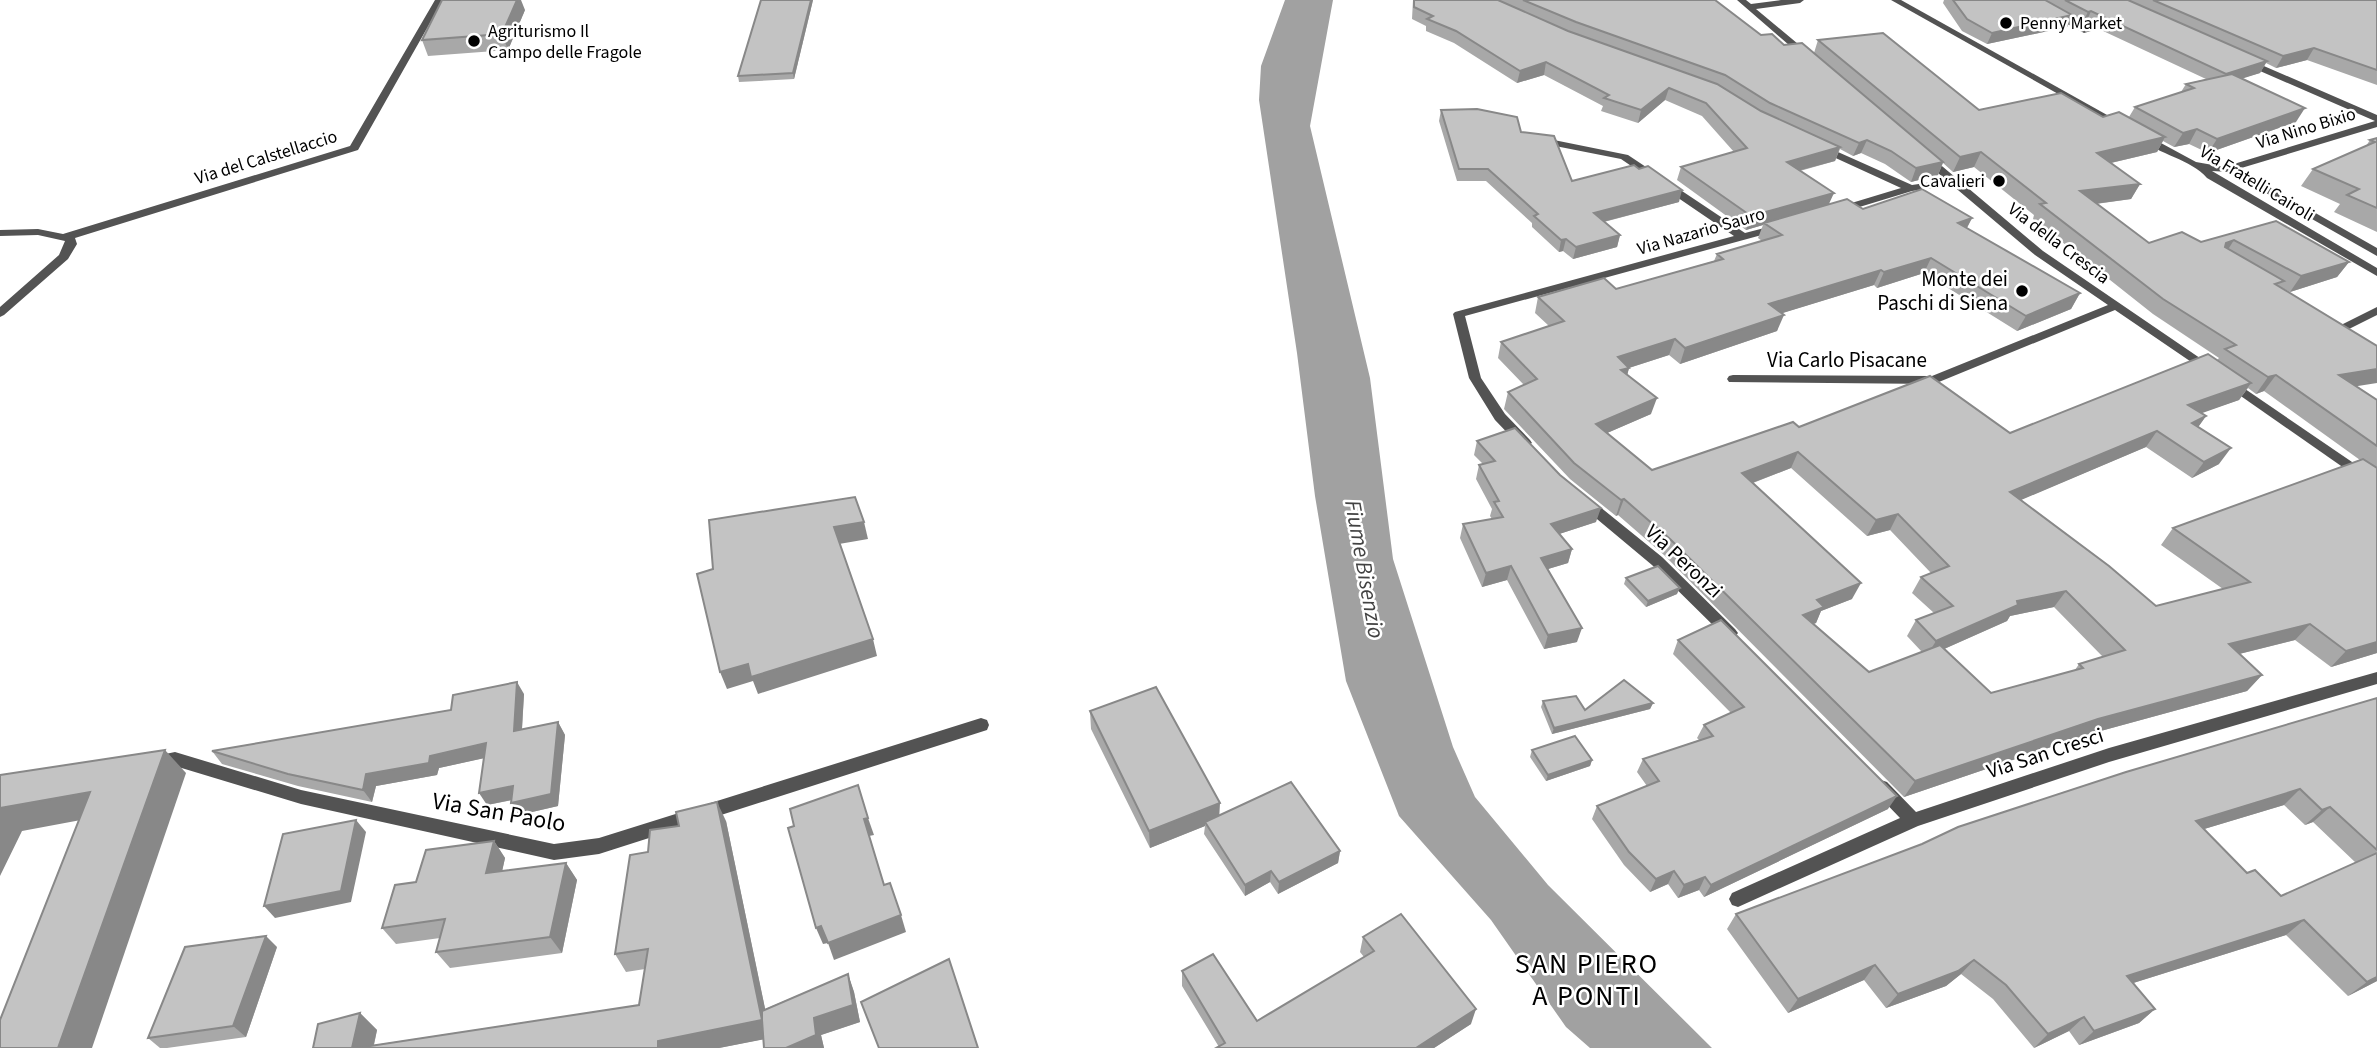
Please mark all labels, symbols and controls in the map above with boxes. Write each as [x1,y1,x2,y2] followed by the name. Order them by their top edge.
[2020,11,2122,36] place label: Penny Market
[1998,15,2014,31] marker: Penny Market
[488,19,642,65] place label: Agriturismo Il Campo delle Fragole
[466,33,482,49] marker: Agriturismo Il Campo delle Fragole
[2253,101,2359,155] street label: Via Nino Bixio
[192,124,340,191] street label: Via del Calstellaccio
[2195,139,2319,228] street label: Via Fratelli Cairoli
[1920,169,1985,194] place label: Cavalieri
[1991,173,2007,189] marker: Cavalieri
[2003,197,2115,290] street label: Via della Crescia
[1634,201,1768,262] street label: Via Nazario Sauro
[1877,264,2008,318] place label: Monte dei Paschi di Siena
[2014,283,2030,299] marker: Monte dei Paschi di Siena
[1767,345,1927,375] street label: Via Carlo Pisacane
[1336,497,1393,641] water label: Fiume Bisenzio
[1638,517,1730,605] street label: Via Peronzi
[1983,720,2107,786] street label: Via San Cresci
[429,784,568,841] street label: Via San Paolo
[1515,944,1659,1016] district label: SAN PIERO A PONTI

